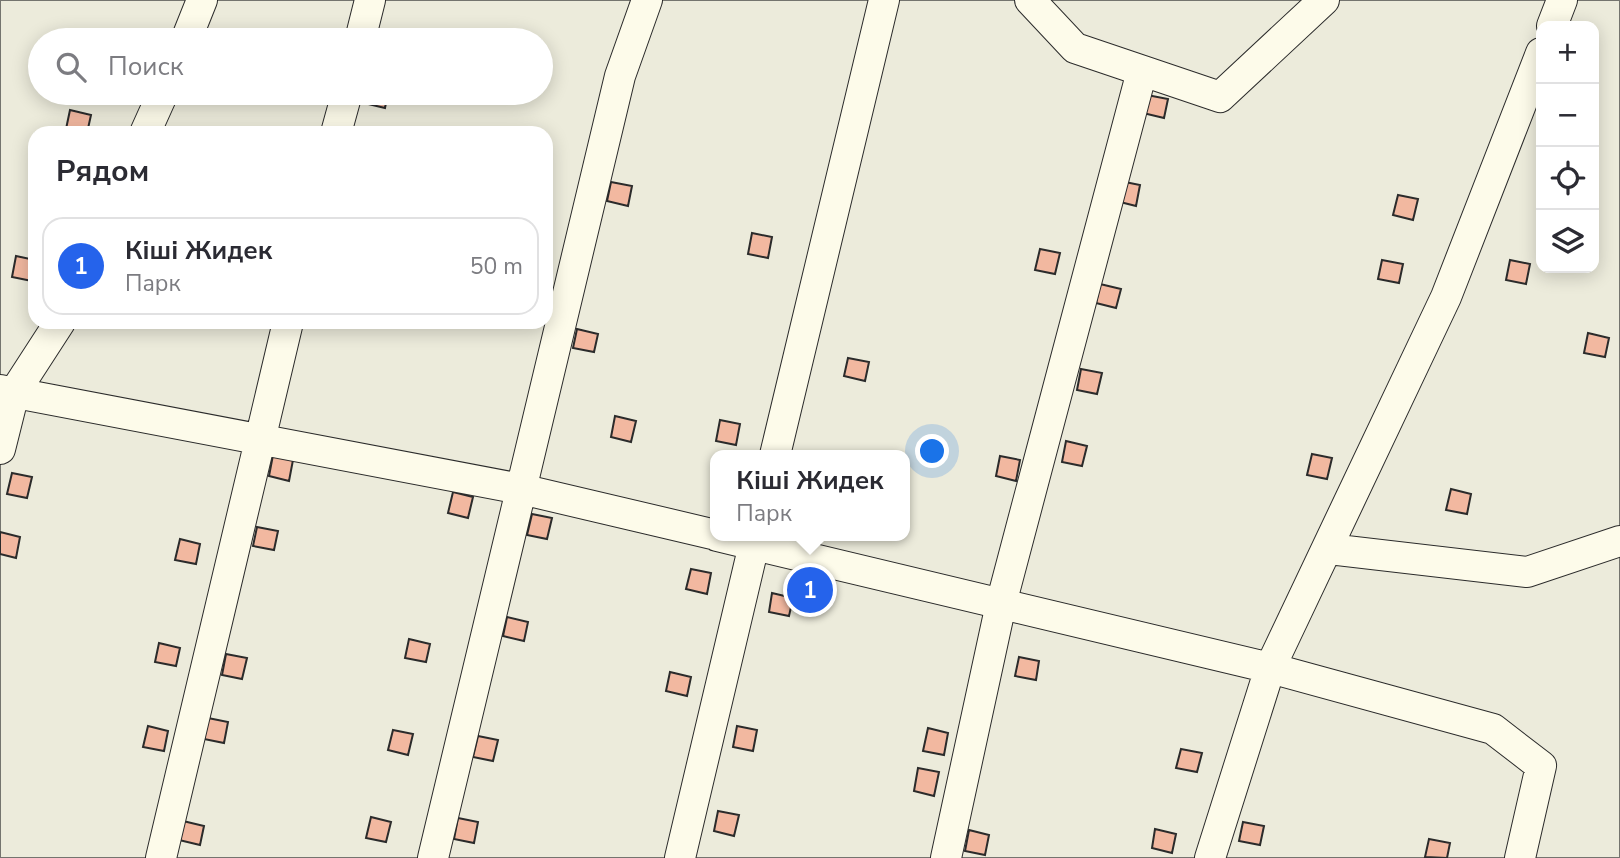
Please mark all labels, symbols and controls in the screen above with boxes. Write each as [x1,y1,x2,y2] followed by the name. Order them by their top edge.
[1536,21,1599,273] map controls
[1536,21,1599,84] button: +
[28,28,553,105] search box
[52,48,90,86] icon: search
[108,49,184,84] text: Поиск
[1536,84,1599,147] button: −
[1536,147,1599,210] button: locate
[56,151,149,192] text: Рядом
[1536,210,1599,273] button: layers
[125,233,272,268] text: Кіші Жидек
[74,251,88,282] text: 1
[470,251,523,282] text: 50 m
[125,268,181,299] text: Парк
[915,434,949,468] your location
[710,450,910,541] popup
[736,463,884,498] text: Кіші Жидек
[736,498,792,529] text: Парк
[787,564,833,616] pin: 1

